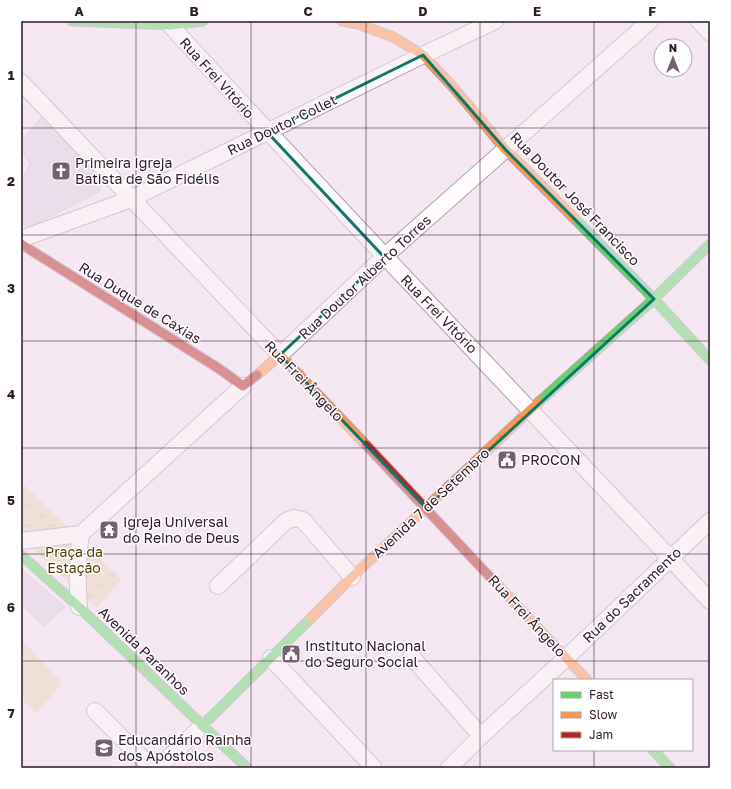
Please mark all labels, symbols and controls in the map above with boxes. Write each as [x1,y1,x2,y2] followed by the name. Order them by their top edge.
[74,3,84,19] text: A
[189,3,199,19] text: B
[303,3,313,19] text: C
[418,3,428,19] text: D
[533,3,541,19] text: E
[648,3,656,19] text: F
[177,34,258,122] street label: Rua Frei Vitório
[653,38,693,78] north arrow
[669,41,677,54] text: N
[8,67,15,83] text: 1
[224,91,339,158] street label: Rua Doutor Collet
[507,128,644,269] street label: Rua Doutor José Francisco
[75,154,219,187] place label: Primeira Igreja Batista de São Fidélis
[50,160,72,182] church icon: Primeira Igreja Batista de São Fidélis
[7,173,15,189] text: 2
[295,211,434,342] street label: Rua Doutor Alberto Torres
[76,258,204,347] street label: Rua Duque de Caxias
[398,271,481,357] street label: Rua Frei Vitório
[7,280,15,296] text: 3
[262,337,347,425] street label: Rua Frei Ângelo
[7,386,15,402] text: 4
[369,444,493,561] street label: Avenida 7 de Setembro
[496,449,518,471] public building icon: PROCON
[521,451,581,468] place label: PROCON
[7,492,15,508] text: 5
[123,513,239,546] place label: Igreja Universal do Reino de Deus
[98,519,120,541] temple icon: Igreja Universal do Reino de Deus
[45,543,103,576] park label: Praça da Estação
[579,543,684,646] street label: Rua do Sacramento
[485,571,570,660] street label: Rua Frei Ângelo
[7,599,15,615] text: 6
[95,603,193,698] street label: Avenida Paranhos
[305,637,426,670] place label: Instituto Nacional do Seguro Social
[280,643,302,665] public building icon: Instituto Nacional do Seguro Social
[553,679,693,751] legend
[589,687,614,702] text: Fast
[7,705,15,721] text: 7
[589,707,617,722] text: Slow
[589,727,613,742] text: Jam
[118,731,251,764] place label: Educandário Rainha dos Apóstolos
[93,737,115,759] school or university icon: Educandário Rainha dos Apóstolos

